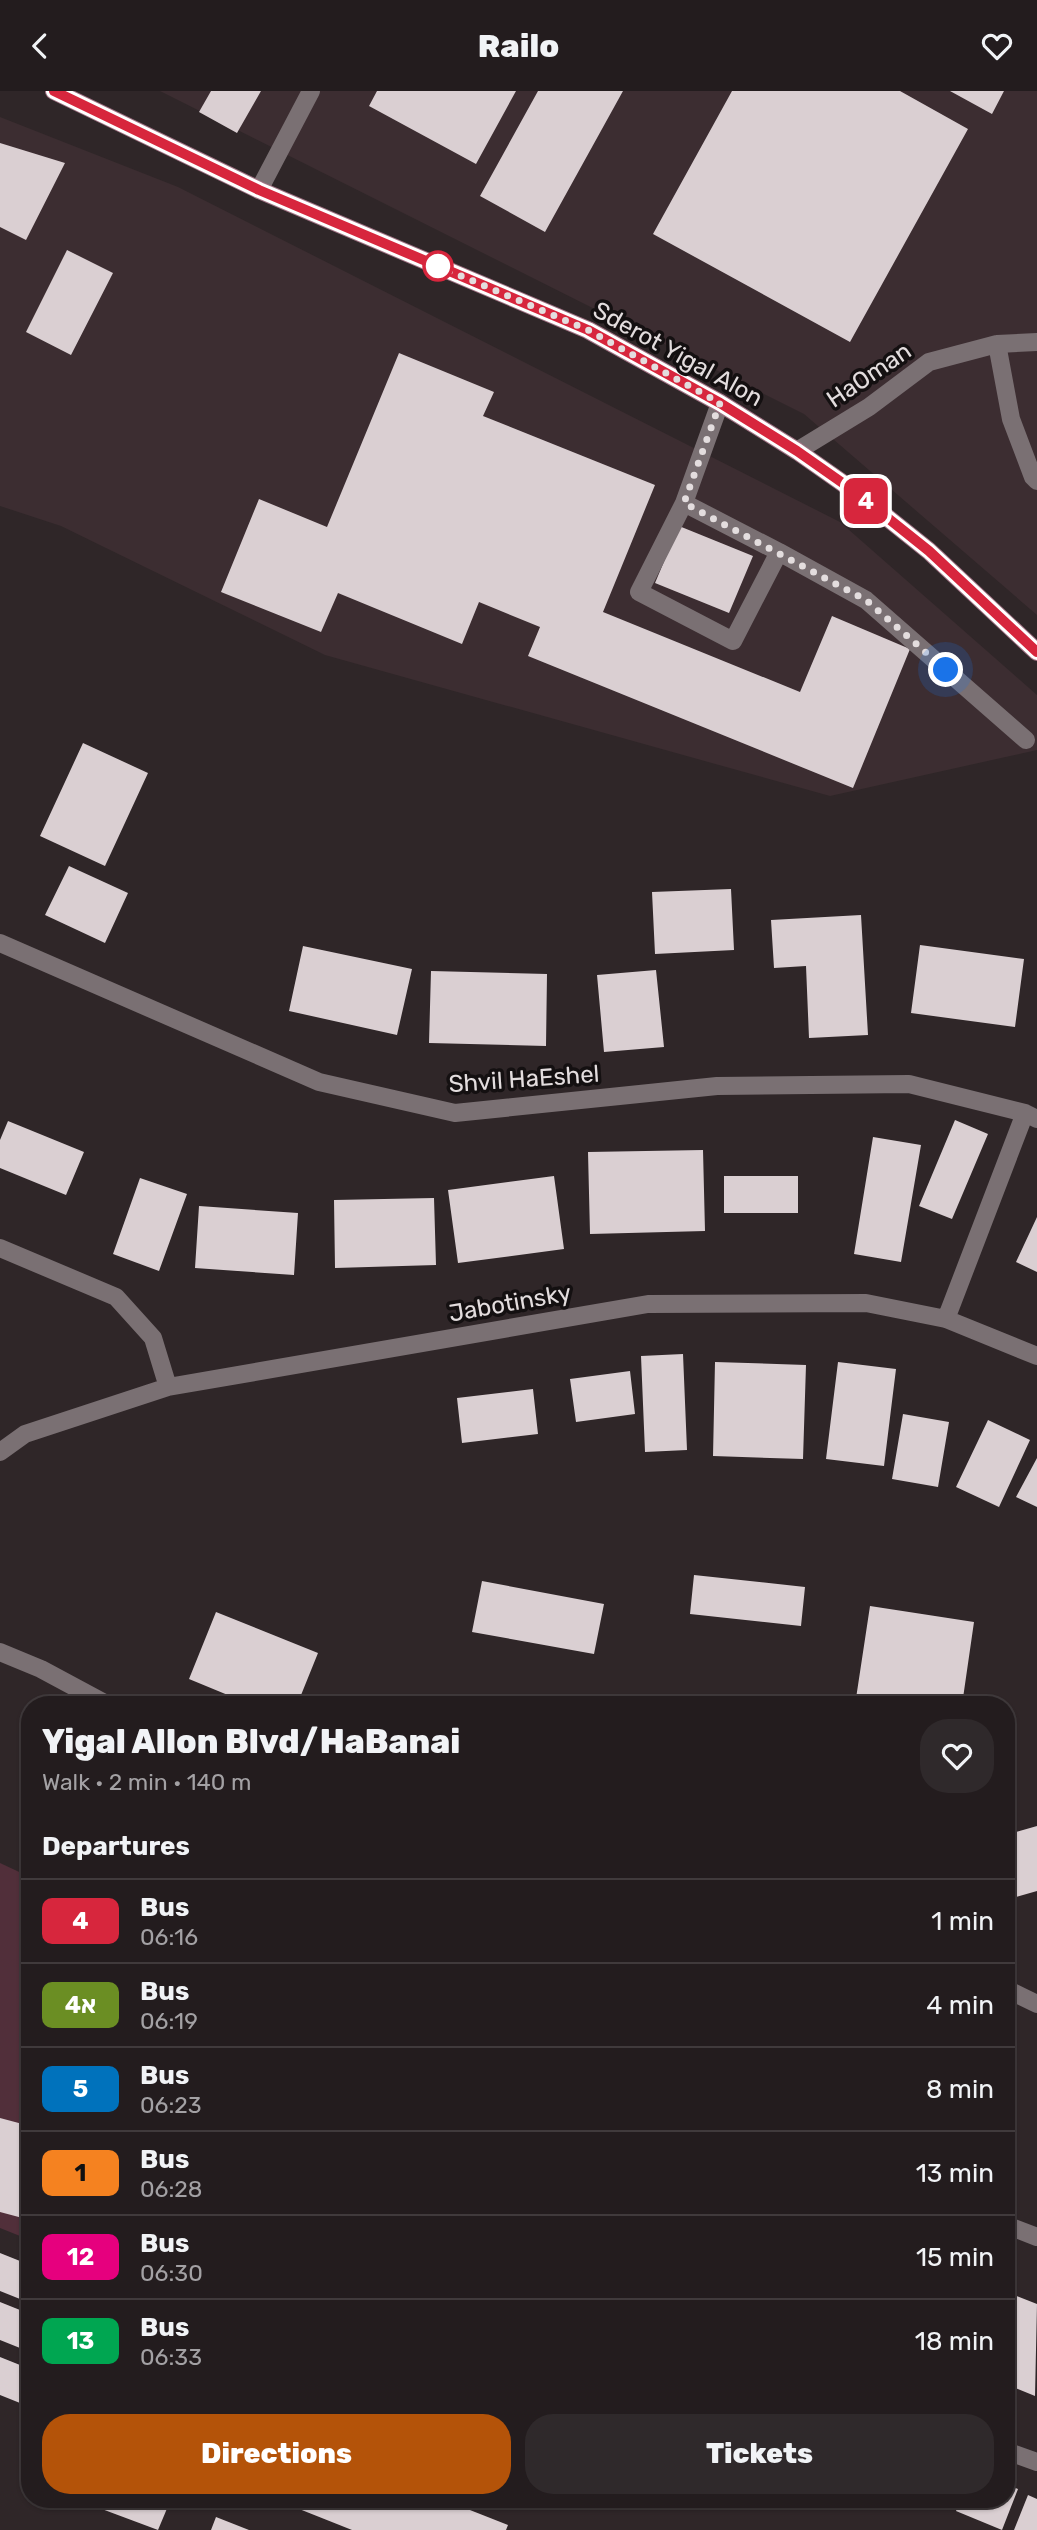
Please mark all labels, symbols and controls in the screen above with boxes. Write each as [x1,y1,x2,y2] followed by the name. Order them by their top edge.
[21,27,59,65] icon: back
[478,27,559,65] text: Railo
[978,27,1016,65] icon: heart
[423,251,453,281] unlabelled marker
[588,296,768,412] street label: Sderot Yigal Alon
[821,337,917,413] street label: HaOman
[843,478,889,524] line badge: 4
[858,487,874,515] text: 4
[928,652,963,687] your location
[448,1060,600,1098] street label: Shvil HaEshel
[447,1278,573,1328] street label: Jabotinsky
[920,1719,994,1793] button: heart
[42,1722,460,1761] text: Yigal Allon Blvd/HaBanai
[42,1768,251,1796] text: Walk · 2 min · 140 m
[42,1831,190,1862] text: Departures
[140,1892,189,1923] text: Bus
[931,1906,994,1937] text: 1 min
[72,1907,89,1935] text: 4
[140,1923,198,1951] text: 06:16
[140,1976,189,2007] text: Bus
[926,1990,994,2021] text: 4 min
[65,1991,96,2019] text: 4א
[140,2007,198,2035] text: 06:19
[140,2060,189,2091] text: Bus
[926,2074,994,2105] text: 8 min
[73,2075,88,2103] text: 5
[140,2091,202,2119] text: 06:23
[140,2144,189,2175] text: Bus
[916,2158,994,2189] text: 13 min
[75,2159,86,2187] text: 1
[140,2175,203,2203] text: 06:28
[140,2228,189,2259] text: Bus
[916,2242,994,2273] text: 15 min
[67,2243,94,2271] text: 12
[140,2259,203,2287] text: 06:30
[140,2312,189,2343] text: Bus
[915,2326,994,2357] text: 18 min
[67,2327,94,2355] text: 13
[140,2343,202,2371] text: 06:33
[42,2414,511,2494] button: Directions
[525,2414,994,2494] button: Tickets

